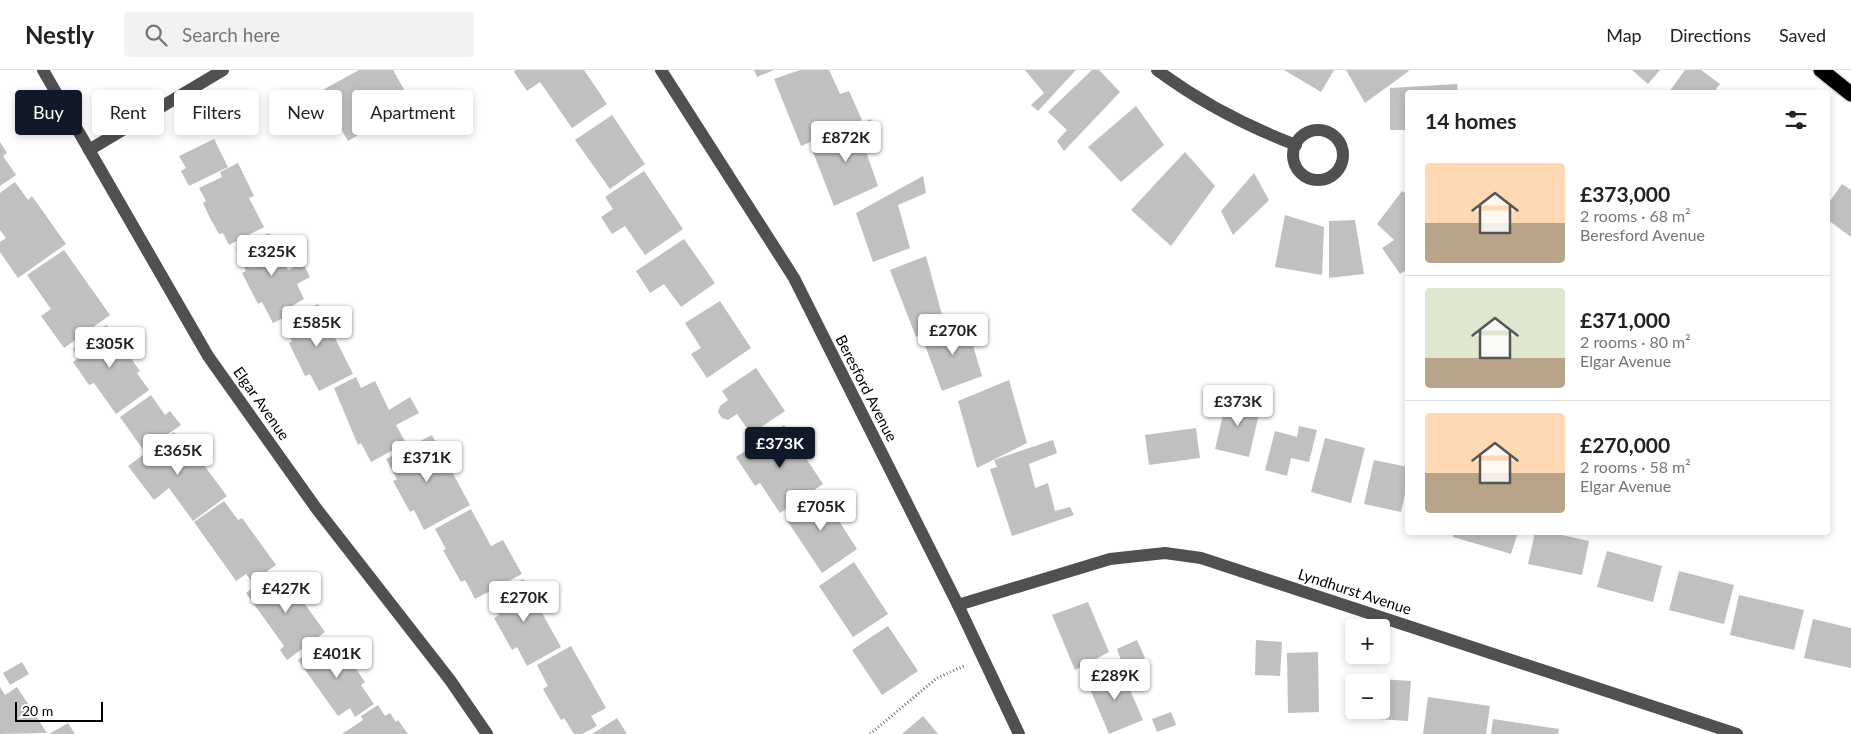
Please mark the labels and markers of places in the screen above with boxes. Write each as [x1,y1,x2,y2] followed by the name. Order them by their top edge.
[811,121,881,163] pin: £872K
[237,234,307,277] pin: £325K
[282,306,352,348] pin: £585K
[918,314,988,356] pin: £270K
[75,326,145,369] pin: £305K
[1203,384,1273,427] pin: £373K
[745,426,815,469] pin: £373K
[143,434,213,476] pin: £365K
[392,440,462,483] pin: £371K
[786,490,856,532] pin: £705K
[251,572,321,614] pin: £427K
[489,580,559,623] pin: £270K
[302,636,372,679] pin: £401K
[1080,658,1150,701] pin: £289K

